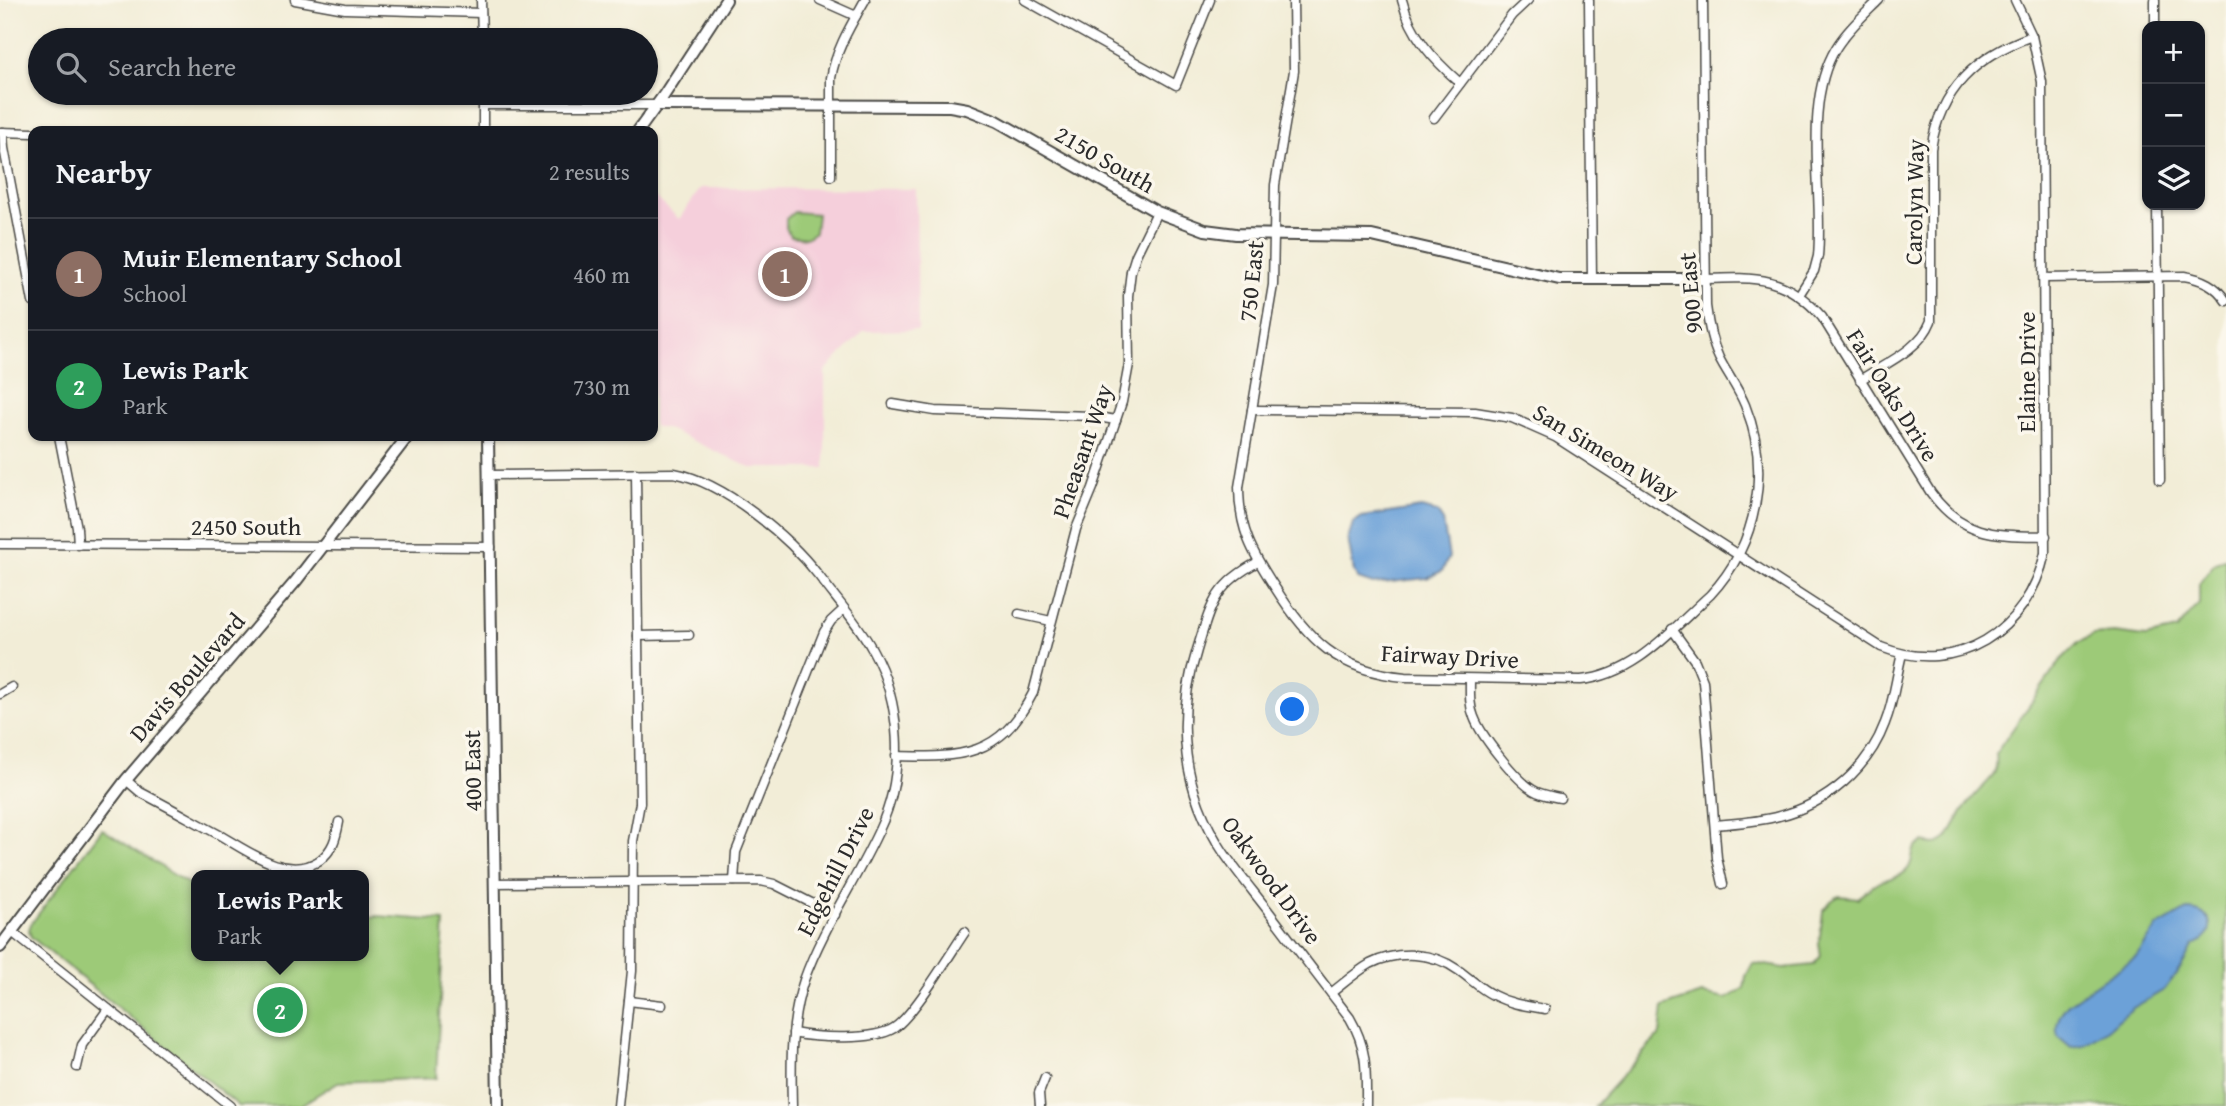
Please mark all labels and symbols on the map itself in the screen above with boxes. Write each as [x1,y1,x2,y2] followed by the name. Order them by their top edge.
[1048,116,1162,202] street label: 2150 South
[1895,138,1933,265] street label: Carolyn Way
[1229,238,1273,323] street label: 750 East
[762,248,808,300] pin: 1
[1669,250,1711,335] street label: 900 East
[2009,312,2044,432] street label: Elaine Drive
[1838,322,1948,468] street label: Fair Oaks Drive
[1043,379,1121,523] street label: Pheasant Way
[1526,395,1686,509] street label: San Simeon Way
[191,509,302,544] street label: 2450 South
[121,605,253,749] street label: Davis Boulevard
[1380,635,1520,677] street label: Fairway Drive
[1275,692,1309,726] your location
[454,729,490,812] street label: 400 East
[787,800,883,942] street label: Edgehill Drive
[1213,809,1331,951] street label: Oakwood Drive
[257,984,303,1036] pin: 2

